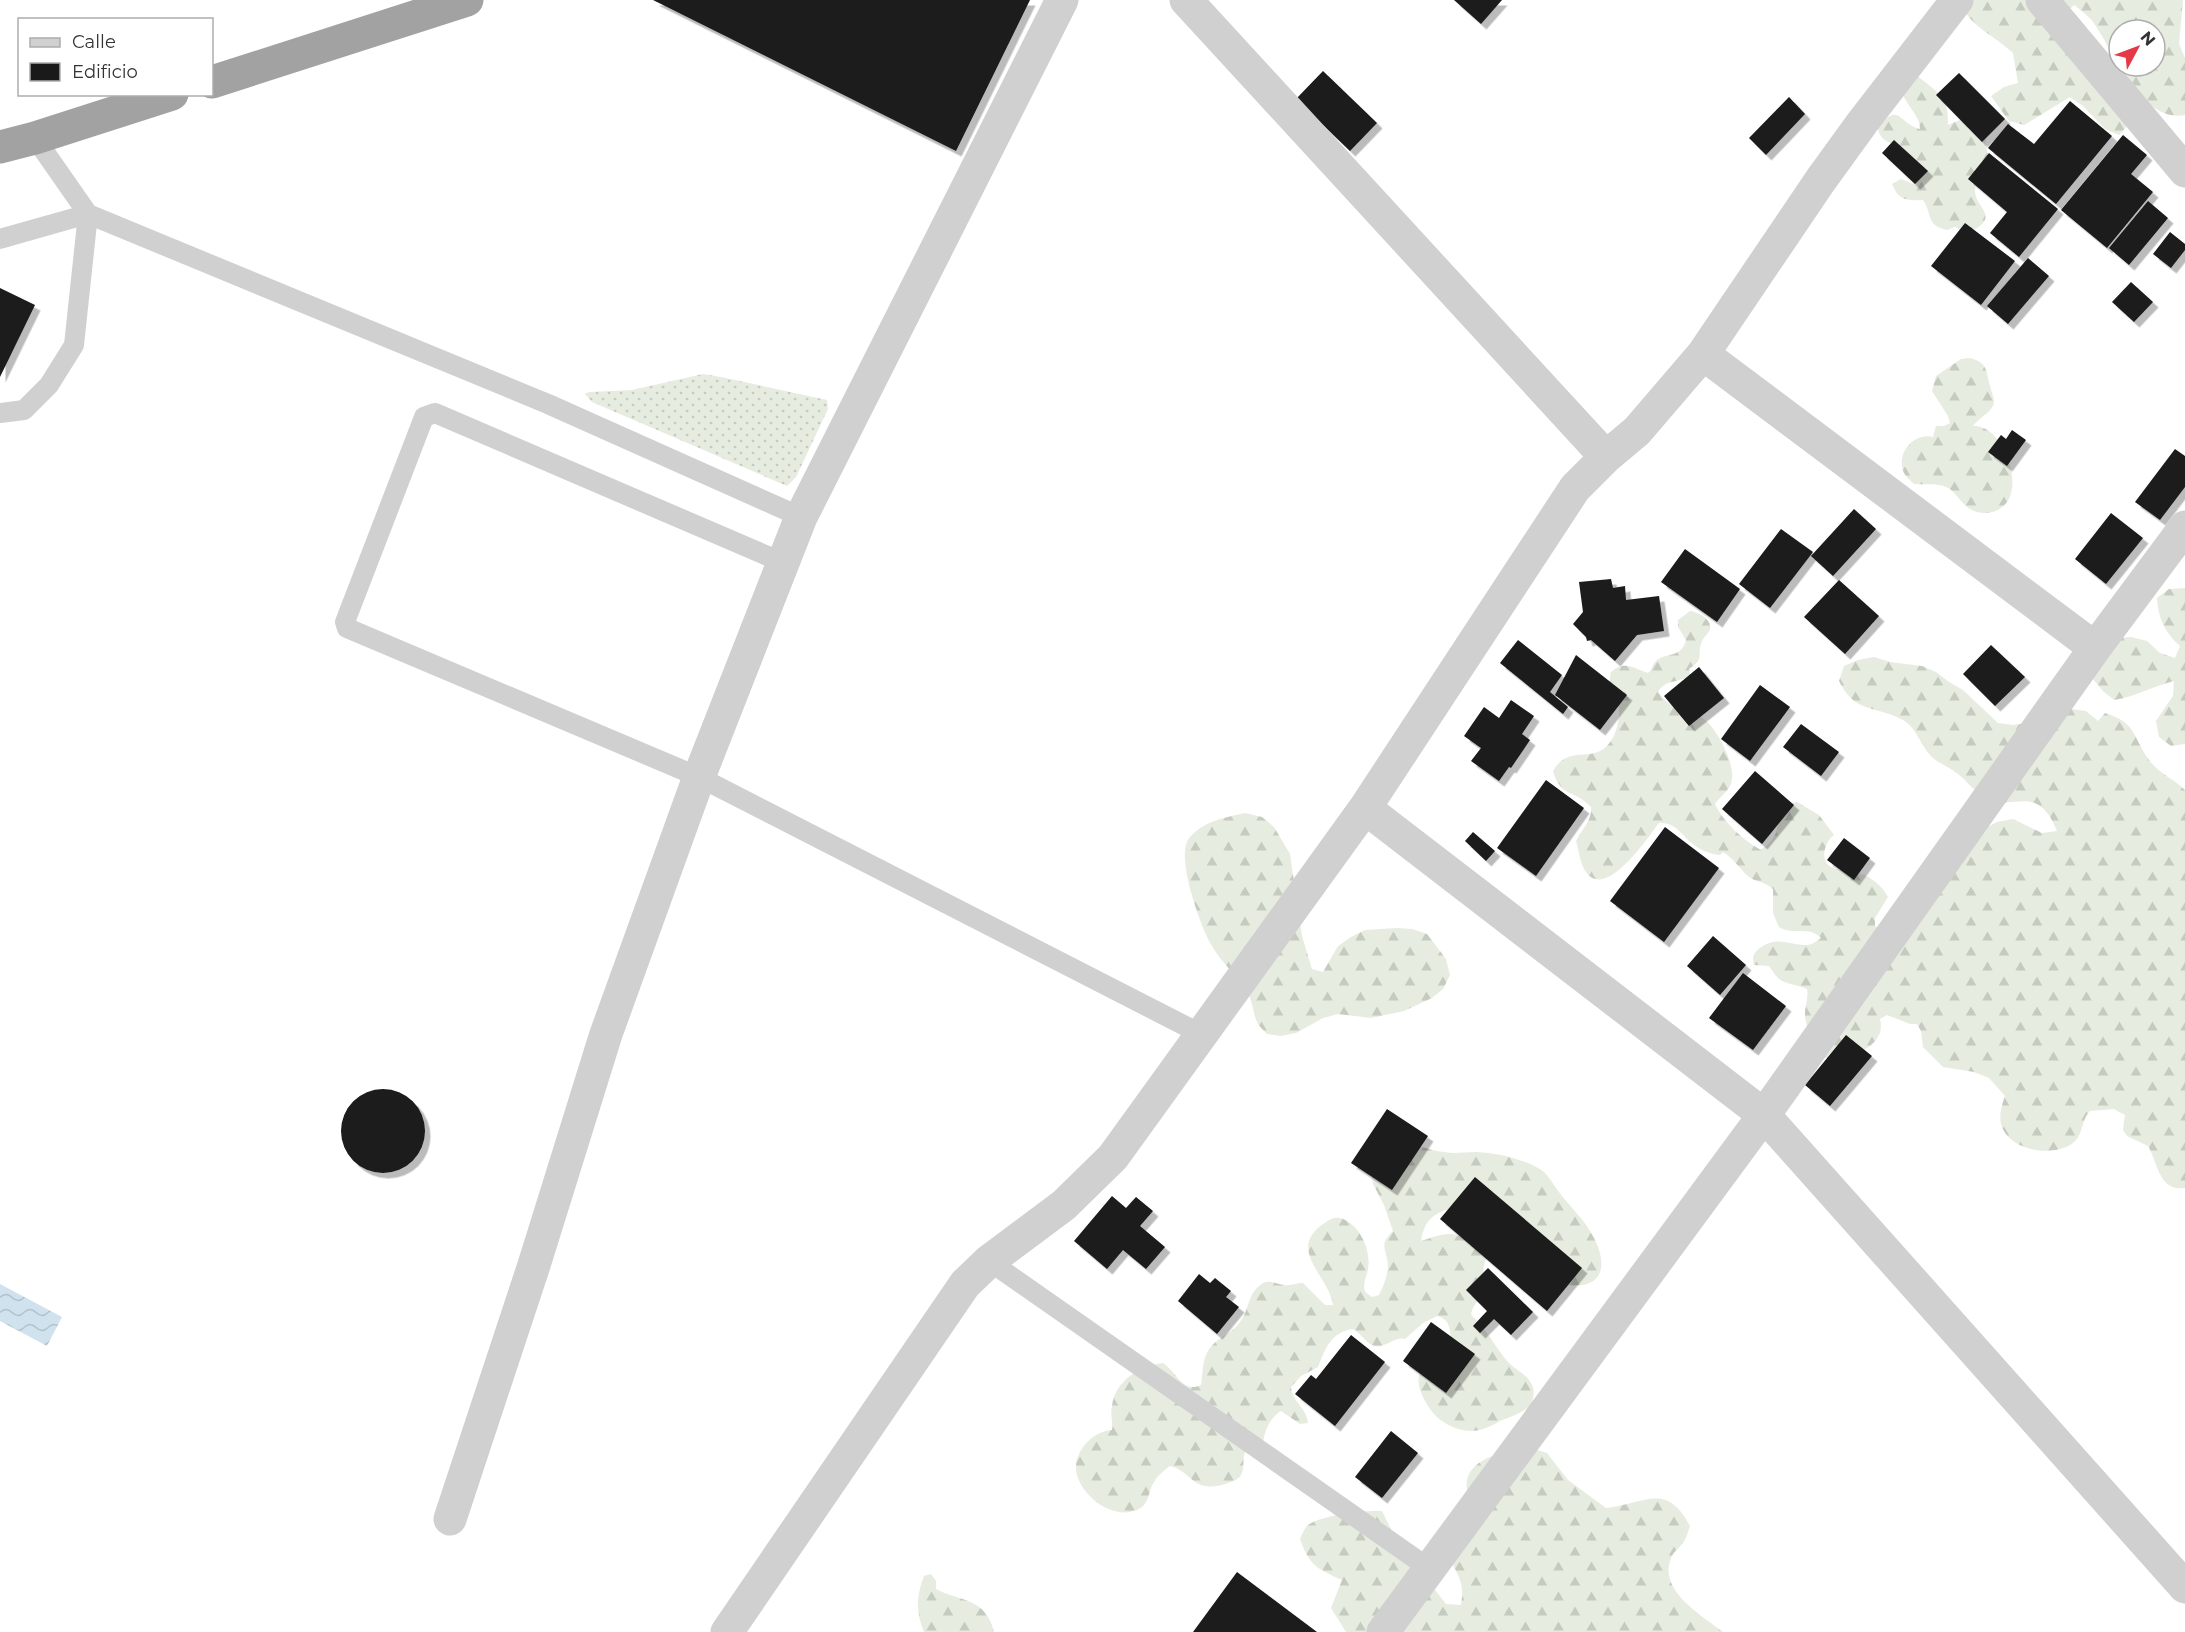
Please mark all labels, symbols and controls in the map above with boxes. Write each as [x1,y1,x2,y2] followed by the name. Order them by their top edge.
[18,18,213,96] legend
[2107,18,2167,78] north arrow
[2137,27,2159,50] text: N
[72,31,116,53] text: Calle
[72,61,138,83] text: Edificio

